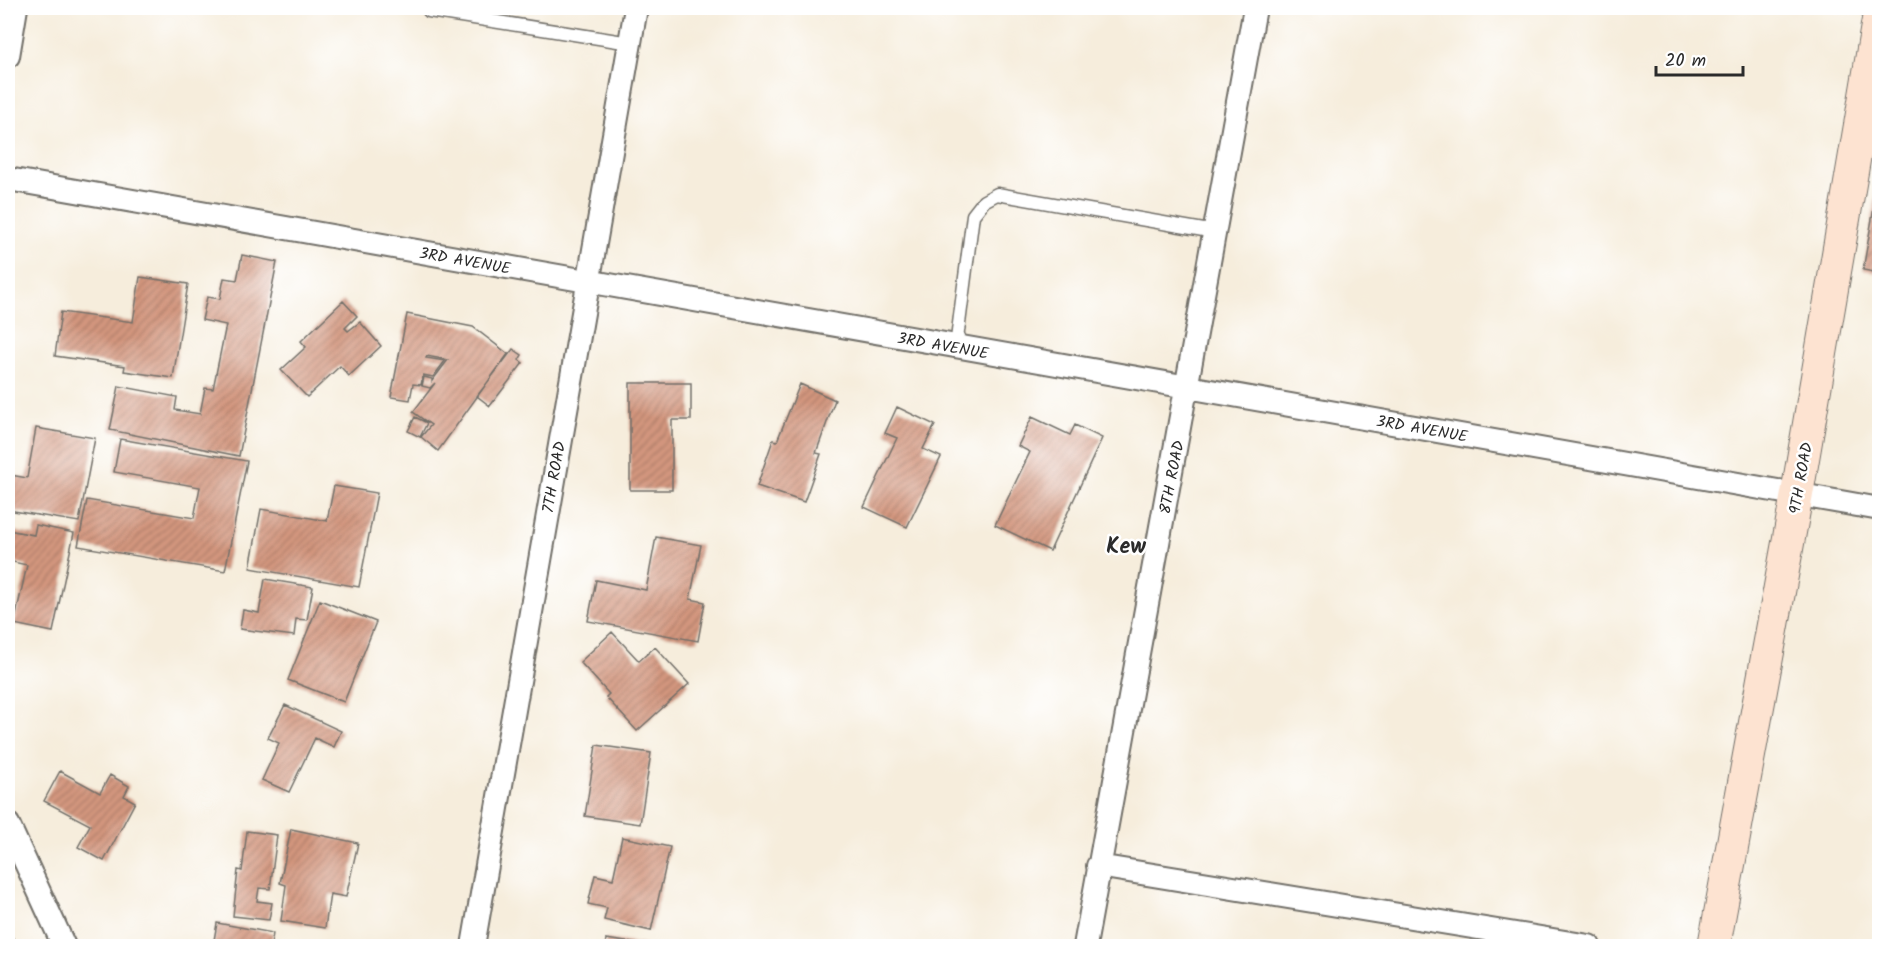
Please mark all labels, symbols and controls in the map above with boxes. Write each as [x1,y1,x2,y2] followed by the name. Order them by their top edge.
[1656,39,1743,77] scale bar
[1665,47,1706,76] text: 20 m
[417,241,513,282] street label: 3RD AVENUE
[895,326,991,367] street label: 3RD AVENUE
[1374,409,1470,450] street label: 3RD AVENUE
[1153,438,1192,516] street label: 8TH ROAD
[536,439,573,515] street label: 7TH ROAD
[1783,440,1820,516] street label: 9TH ROAD
[1106,530,1146,565] district label: Kew

